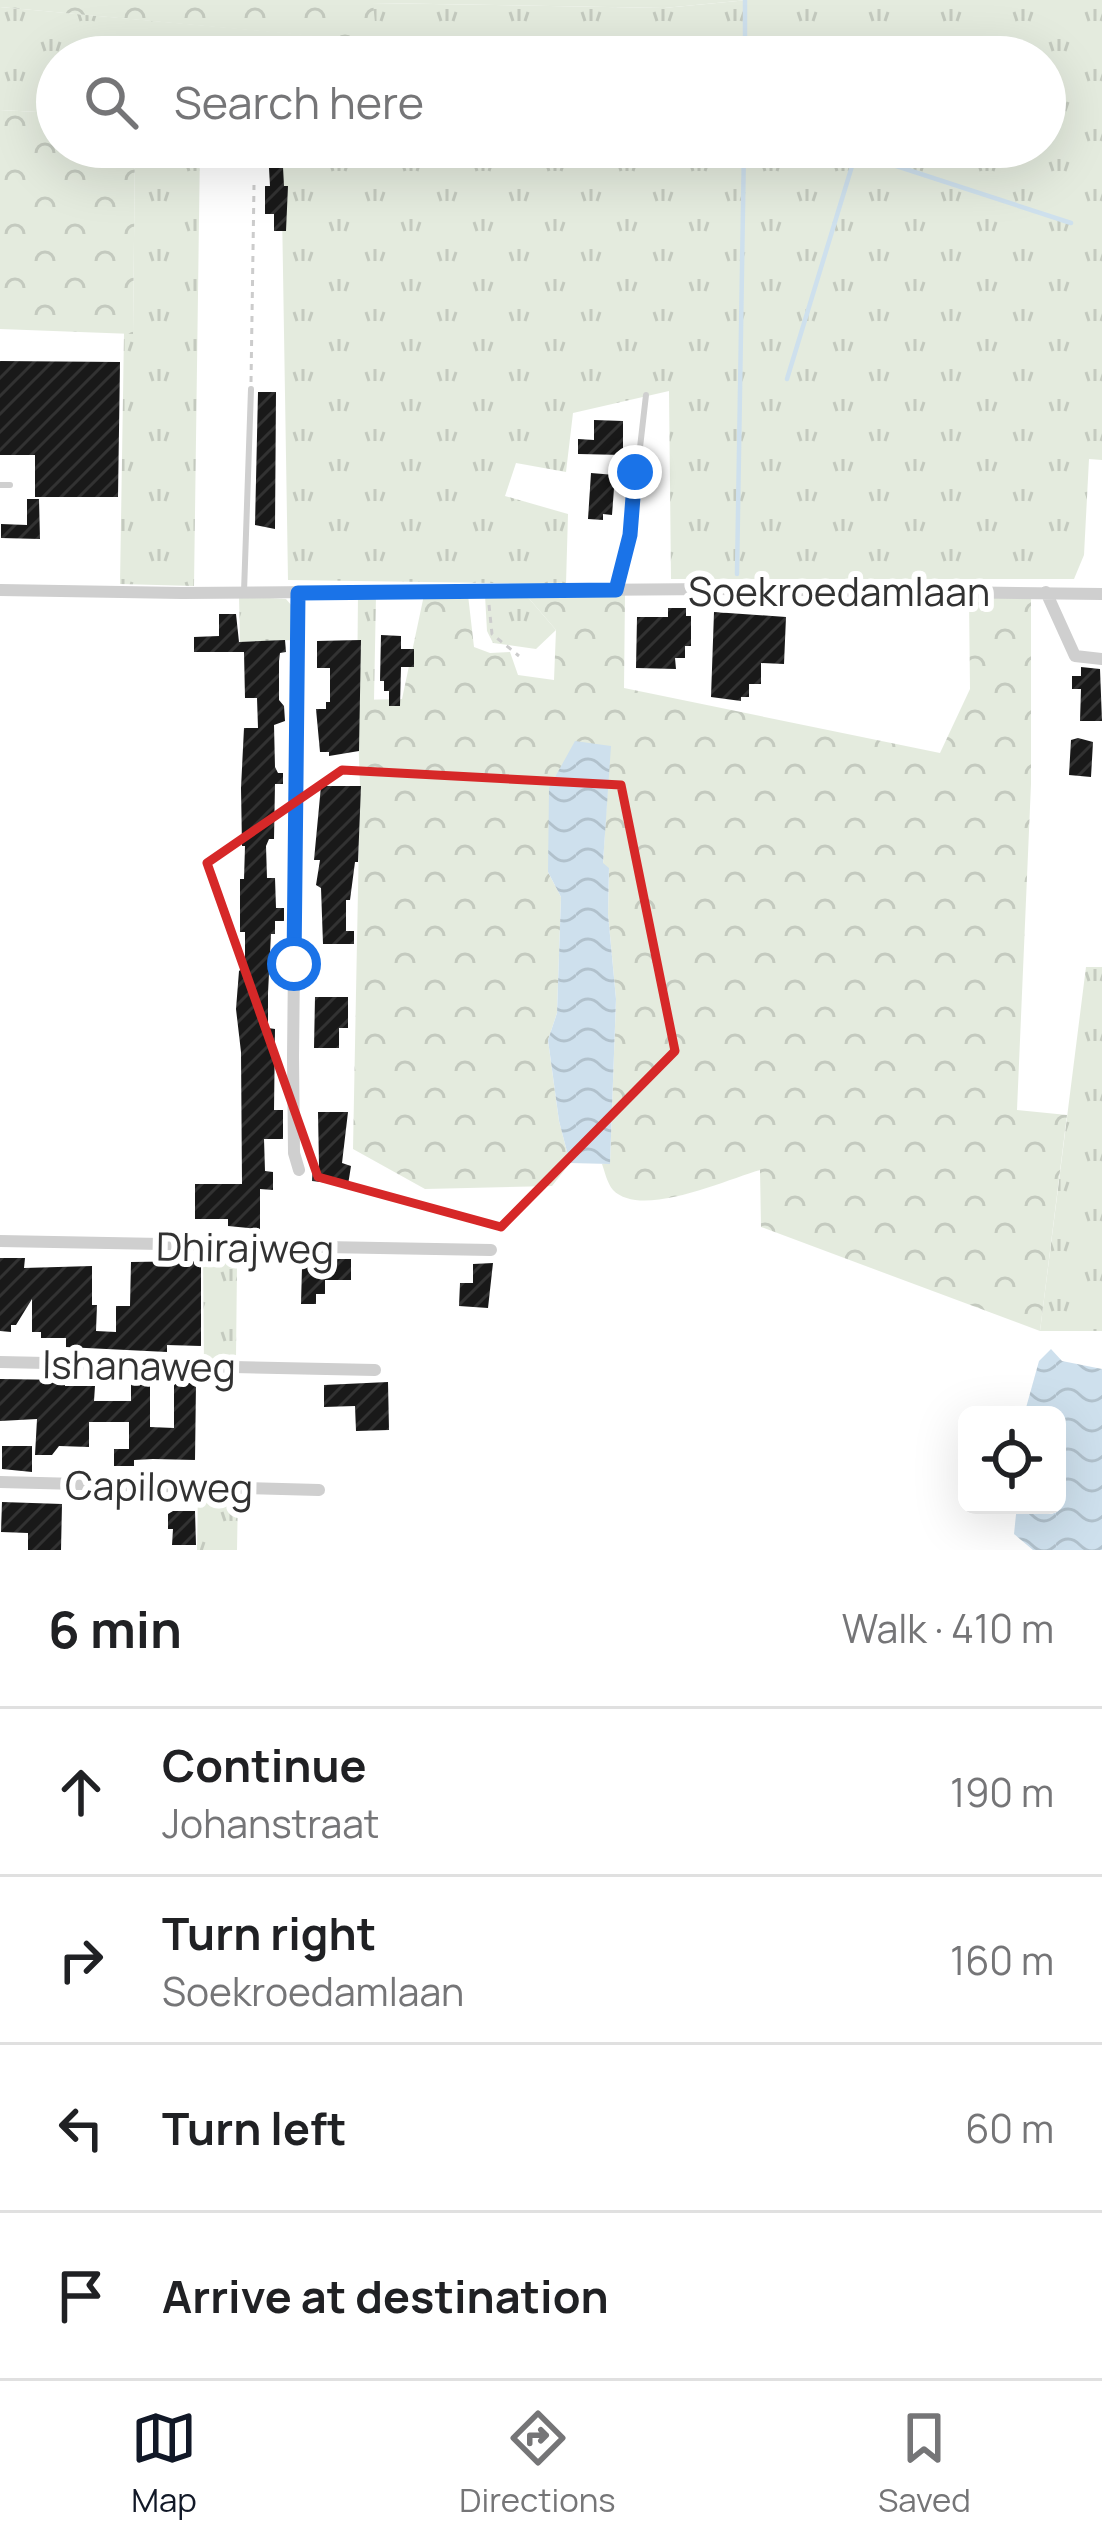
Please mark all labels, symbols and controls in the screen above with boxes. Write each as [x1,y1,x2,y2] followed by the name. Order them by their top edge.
[36,36,1066,168] search box
[78,69,144,135] icon: search
[174,71,424,133] text: Search here
[608,445,662,499] route end
[688,564,990,618] street label: Soekroedamlaan
[267,937,321,991] route start
[155,1218,335,1276] street label: Dhirajweg
[42,1336,236,1394] street label: Ishanaweg
[958,1406,1066,1514] map controls
[958,1406,1066,1514] button: locate
[64,1457,254,1515] street label: Capiloweg
[48,1594,182,1663] text: 6 min
[842,1601,1054,1655] text: Walk · 410 m
[162,1734,367,1796] text: Continue
[48,1759,114,1825] icon: ahead
[950,1765,1054,1819] text: 190 m
[162,1796,379,1850] text: Johanstraat
[162,1902,376,1964] text: Turn right
[48,1927,114,1993] icon: right
[950,1933,1054,1987] text: 160 m
[162,1964,464,2018] text: Soekroedamlaan
[48,2095,114,2161] icon: left
[162,2097,347,2159] text: Turn left
[965,2101,1054,2155] text: 60 m
[48,2263,114,2329] icon: arrive
[162,2265,609,2327] text: Arrive at destination
[131,2405,197,2522] tab: Map
[459,2405,616,2522] tab: Directions
[878,2405,971,2522] tab: Saved

